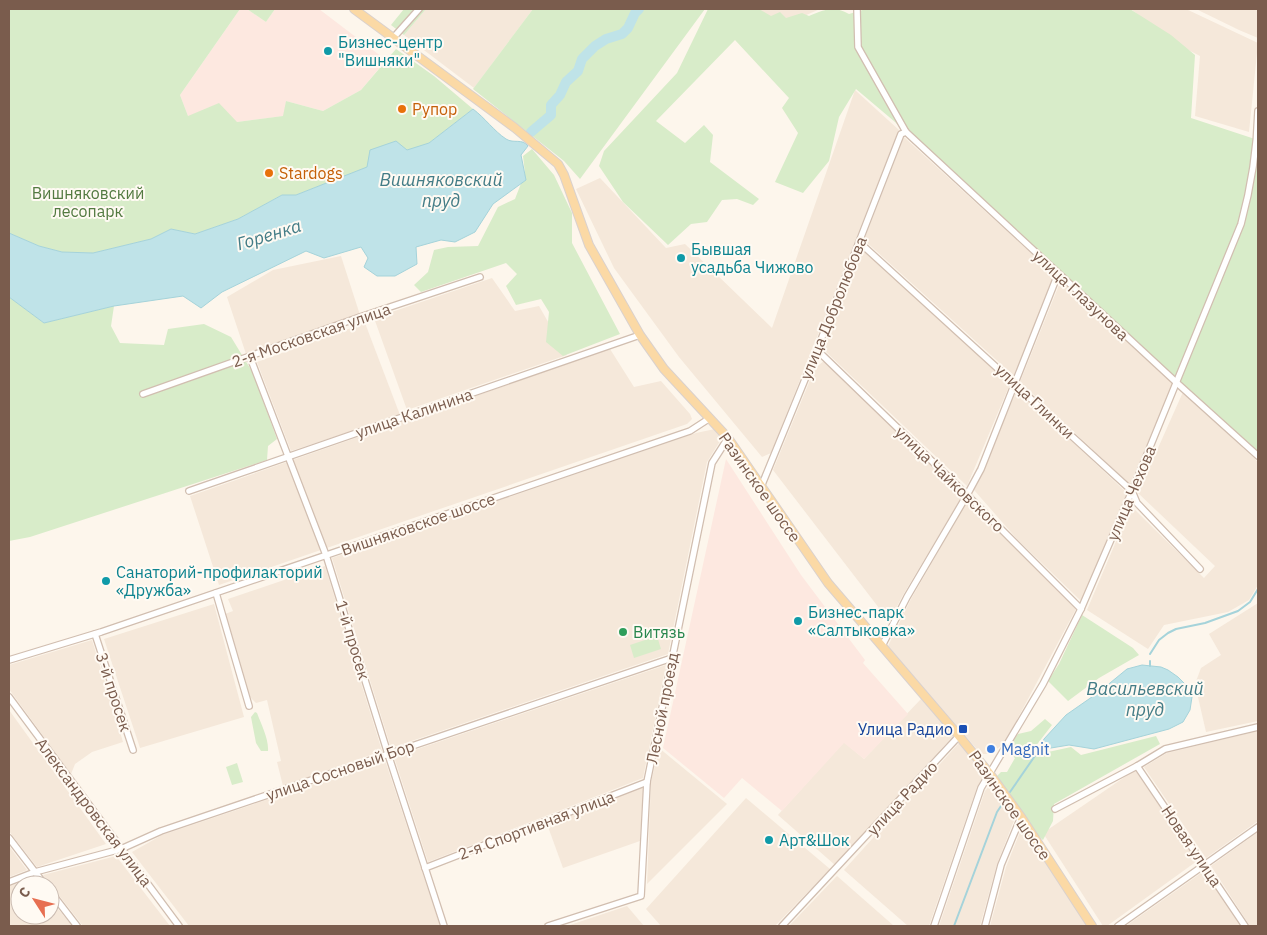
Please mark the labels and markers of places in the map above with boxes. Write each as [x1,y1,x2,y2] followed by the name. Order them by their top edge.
[338,32,443,70] place label: Бизнес-центр "Вишняки"
[322,45,334,57] marker: Бизнес-центр "Вишняки"
[412,99,457,119] place label: Рупор
[396,103,408,115] marker: Рупор
[279,163,343,183] place label: Stardogs
[263,167,275,179] marker: Stardogs
[691,239,814,277] place label: Бывшая усадьба Чижово
[675,252,687,264] marker: Бывшая усадьба Чижово
[116,562,323,600] place label: Санаторий-профилакторий «Дружба»
[100,575,112,587] marker: Санаторий-профилакторий «Дружба»
[808,602,915,640] place label: Бизнес-парк «Салтыковка»
[792,615,804,627] marker: Бизнес-парк «Салтыковка»
[633,622,685,642] place label: Витязь
[617,626,629,638] marker: Витязь
[858,719,953,739] place label: Улица Радио
[957,723,969,735] marker: Улица Радио
[1001,739,1050,759] place label: Magnit
[985,743,997,755] marker: Magnit
[779,830,850,850] place label: Арт&Шок
[763,834,775,846] marker: Арт&Шок

